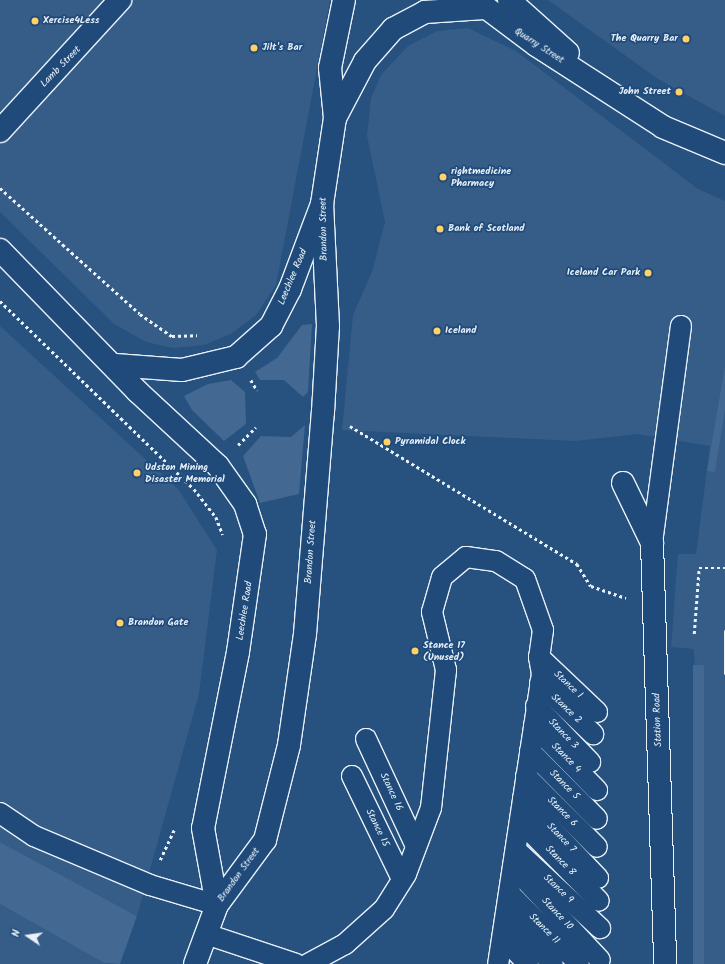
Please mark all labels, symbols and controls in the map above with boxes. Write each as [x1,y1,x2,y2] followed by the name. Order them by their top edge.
[43,15,100,27] place label: Xercise4Less
[30,16,40,26] marker: Xercise4Less
[512,26,566,66] street label: Quarry Street
[610,33,678,45] place label: The Quarry Bar
[681,34,691,44] marker: The Quarry Bar
[262,42,302,54] place label: Jilt's Bar
[249,43,259,53] marker: Jilt's Bar
[38,44,84,90] street label: Lamb Street
[619,86,671,98] place label: John Street
[674,87,684,97] marker: John Street
[451,165,511,188] place label: rightmedicine Pharmacy
[438,172,448,182] marker: rightmedicine Pharmacy
[317,197,331,261] street label: Brandon Street
[448,223,525,235] place label: Bank of Scotland
[435,224,445,234] marker: Bank of Scotland
[276,247,310,307] street label: Leechlee Road
[567,267,640,279] place label: Iceland Car Park
[643,268,653,278] marker: Iceland Car Park
[445,325,477,337] place label: Iceland
[432,326,442,336] marker: Iceland
[395,436,465,448] place label: Pyramidal Clock
[382,437,392,447] marker: Pyramidal Clock
[145,461,225,484] place label: Udston Mining Disaster Memorial
[132,468,142,478] marker: Udston Mining Disaster Memorial
[303,520,319,584] street label: Brandon Street
[234,581,256,641] street label: Leechlee Road
[128,617,188,629] place label: Brandon Gate
[115,618,125,628] marker: Brandon Gate
[423,639,465,662] place label: Stance 17 (Unused)
[410,646,420,656] marker: Stance 17 (Unused)
[551,669,585,701] street label: Stance 1
[548,691,584,727] street label: Stance 2
[651,693,665,747] street label: Station Road
[546,716,580,752] street label: Stance 3
[548,740,584,776] street label: Stance 4
[546,767,582,803] street label: Stance 5
[377,771,405,813] street label: Stance 16
[544,794,580,830] street label: Stance 6
[363,807,391,849] street label: Stance 15
[544,821,578,855] street label: Stance 7
[542,843,578,879] street label: Stance 8
[215,846,263,904] street label: Brandon Street
[540,872,576,906] street label: Stance 9
[539,895,575,933] street label: Stance 10
[526,911,562,947] street label: Stance 11
[8,916,48,956] north arrow
[7,928,26,939] text: N

